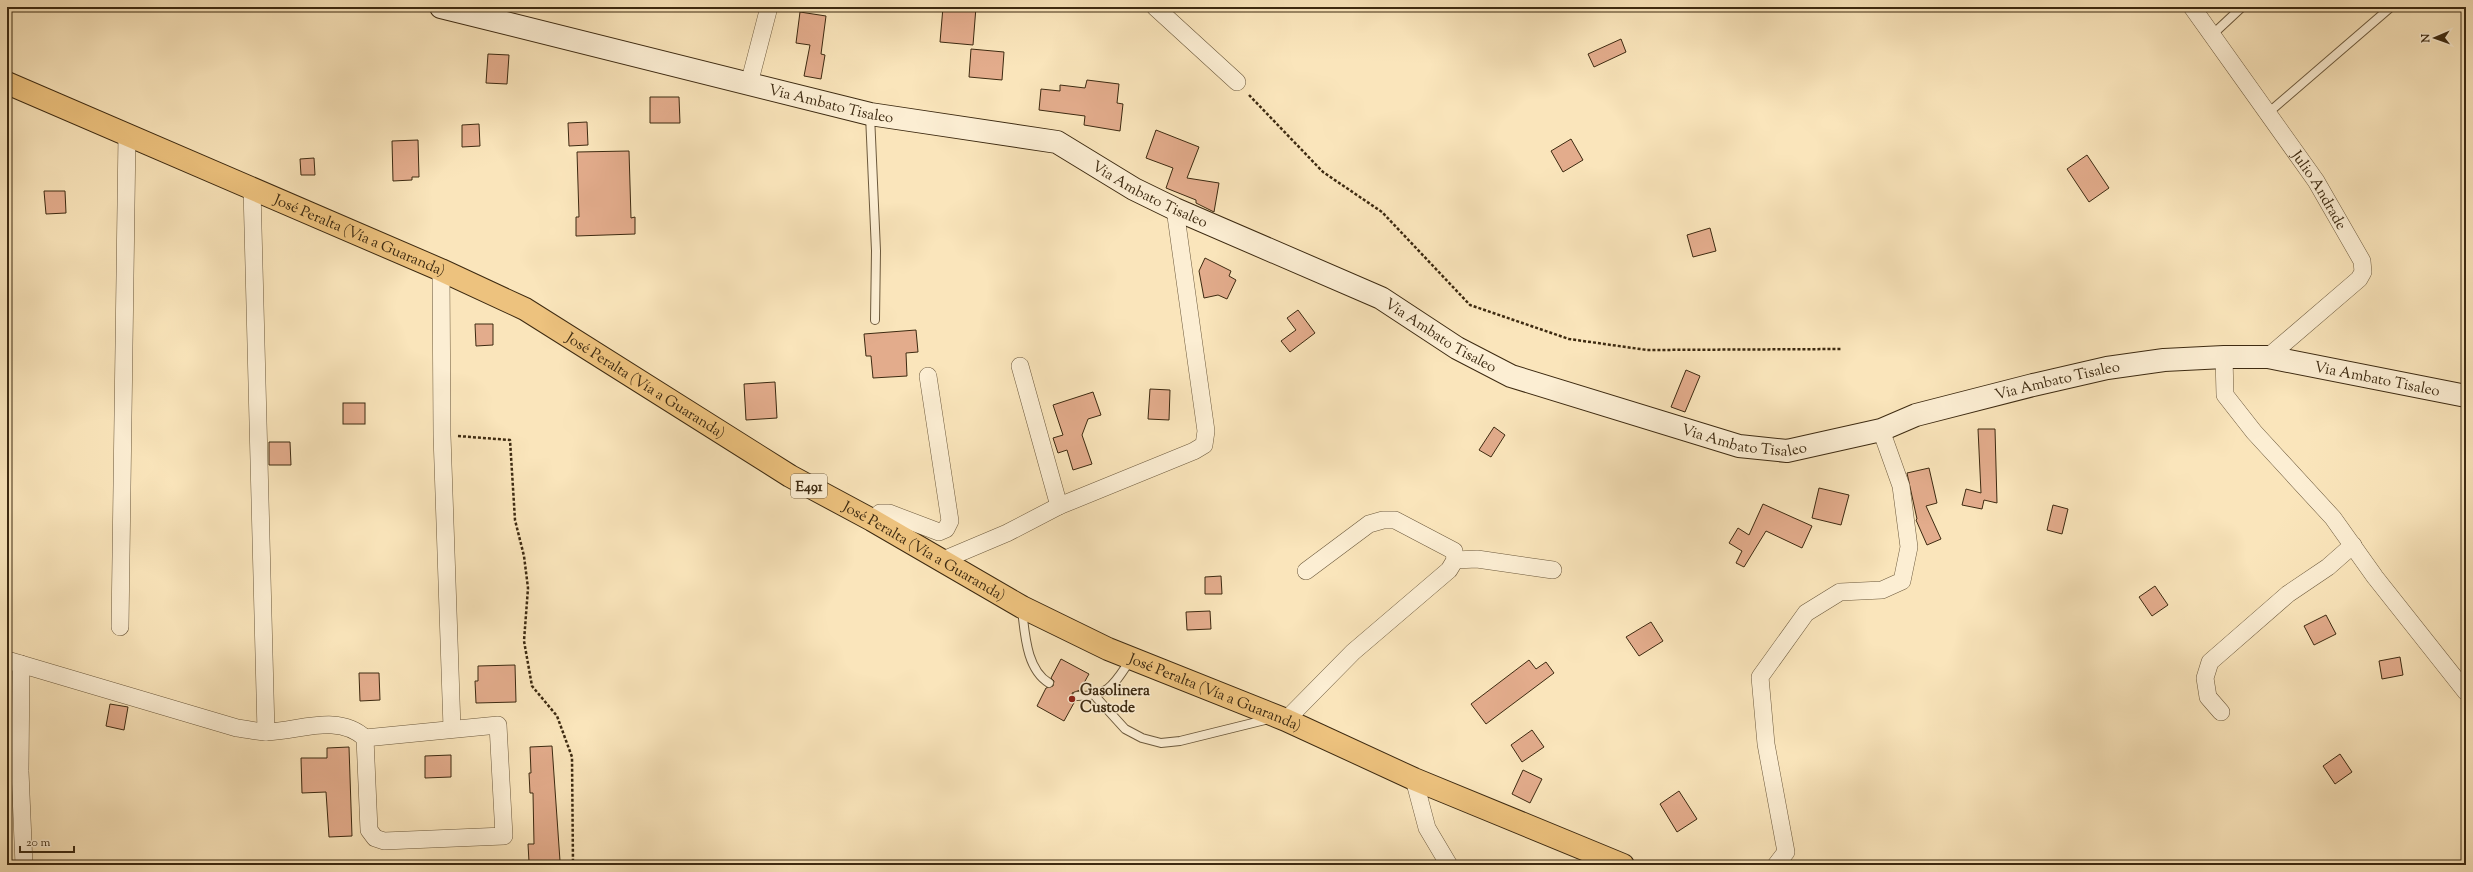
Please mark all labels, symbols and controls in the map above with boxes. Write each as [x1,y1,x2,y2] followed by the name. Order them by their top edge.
[2415,18,2455,58] north arrow
[2418,33,2434,44] text: N
[766,80,895,129] street label: Via Ambato Tisaleo
[2285,146,2351,234] street label: Julio Andrade
[1087,157,1211,234] street label: Via Ambato Tisaleo
[269,190,448,282] street label: José Peralta (Vía a Guaranda)
[1380,294,1500,379] street label: Via Ambato Tisaleo
[561,328,729,444] street label: José Peralta (Vía a Guaranda)
[1993,357,2121,406] street label: Via Ambato Tisaleo
[2312,357,2442,403] street label: Via Ambato Tisaleo
[1678,420,1809,463] street label: Via Ambato Tisaleo
[791,474,827,498] road number: E491
[837,497,1009,607] street label: José Peralta (Vía a Guaranda)
[1124,649,1304,738] street label: José Peralta (Vía a Guaranda)
[1080,681,1150,719] place label: Gasolinera Custode
[1067,694,1077,704] marker: Gasolinera Custode
[20,828,74,854] scale bar
[26,834,51,852] text: 20 m

